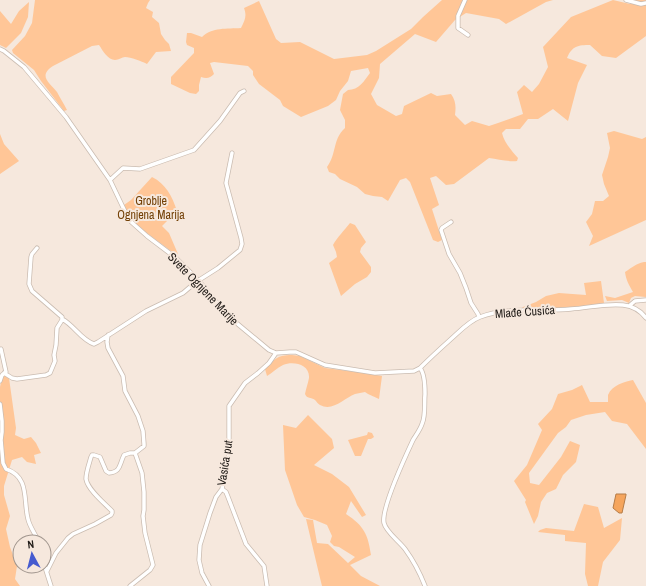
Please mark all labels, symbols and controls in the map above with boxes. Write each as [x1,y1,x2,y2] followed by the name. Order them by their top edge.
[117,193,185,223] park label: Groblje Ognjena Marija
[164,249,242,329] street label: Svete Ognjene Marije
[494,302,556,322] street label: Mlađe Ćusića
[214,439,237,487] street label: Vasića put
[12,534,52,574] north arrow
[27,537,35,551] text: N

